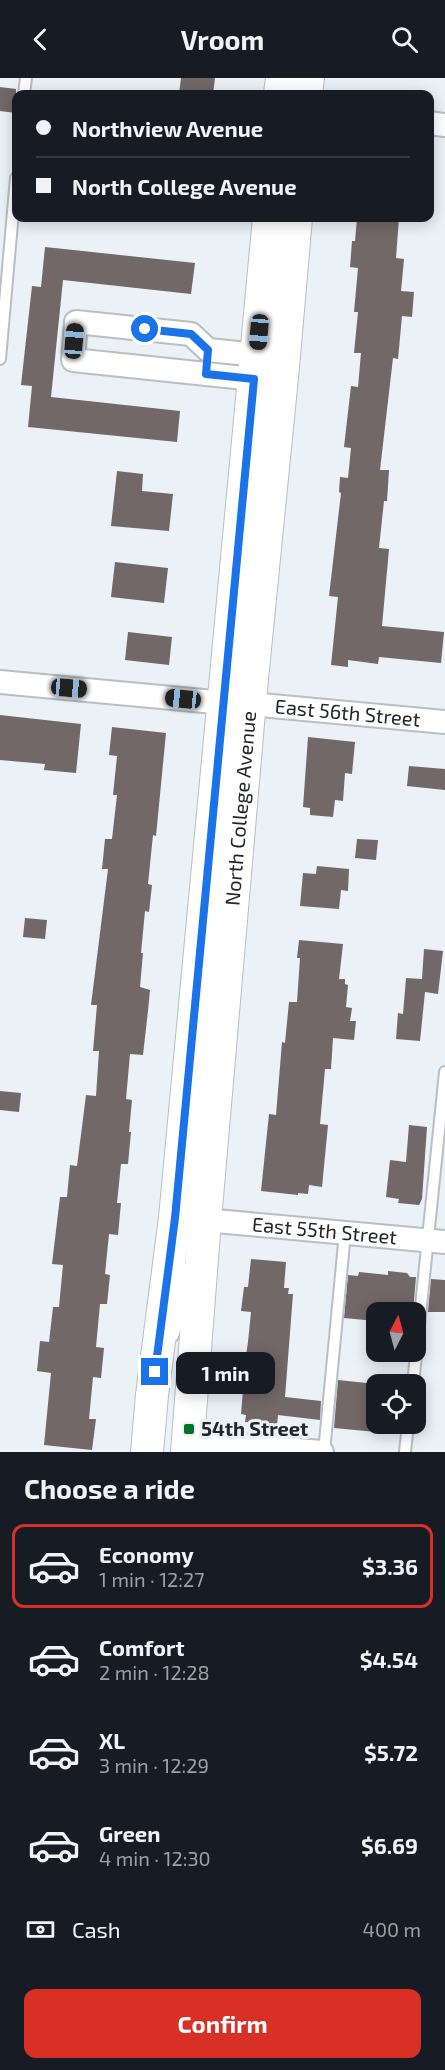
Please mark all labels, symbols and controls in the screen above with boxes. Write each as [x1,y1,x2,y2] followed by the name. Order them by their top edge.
[24,23,57,56] icon: back
[181,23,264,55] text: Vroom
[388,23,421,56] icon: search
[72,115,263,141] text: Northview Avenue
[72,173,297,199] text: North College Avenue
[248,313,270,351] car
[131,315,158,342] route start
[63,322,85,360] car
[50,677,88,699] car
[164,688,202,710] car
[274,693,422,731] street label: East 56th Street
[219,710,260,907] street label: North College Avenue
[251,1211,398,1249] street label: East 55th Street
[366,1302,426,1362] north arrow
[366,1302,426,1434] map controls
[176,1351,275,1393] callout: 1 min
[141,1358,168,1385] route end
[201,1361,250,1385] text: 1 min
[366,1374,426,1434] button: locate
[201,1416,308,1440] place label: 54th Street
[182,1422,196,1436] marker: 54th Street
[24,1472,195,1504] text: Choose a ride
[27,1539,81,1593] icon: car
[99,1541,194,1567] text: Economy
[362,1553,418,1579] text: $3.36
[99,1567,205,1591] text: 1 min · 12:27
[27,1632,81,1686] icon: car
[99,1634,184,1660] text: Comfort
[360,1646,418,1672] text: $4.54
[99,1660,210,1684] text: 2 min · 12:28
[27,1725,81,1779] icon: car
[99,1727,125,1753] text: XL
[364,1739,418,1765] text: $5.72
[99,1753,209,1777] text: 3 min · 12:29
[27,1818,81,1872] icon: car
[99,1820,161,1846] text: Green
[361,1832,418,1858] text: $6.69
[99,1846,211,1870] text: 4 min · 12:30
[24,1913,57,1946] icon: cash
[72,1916,121,1942] text: Cash
[363,1917,421,1941] text: 400 m
[24,1989,421,2058] button: Confirm

